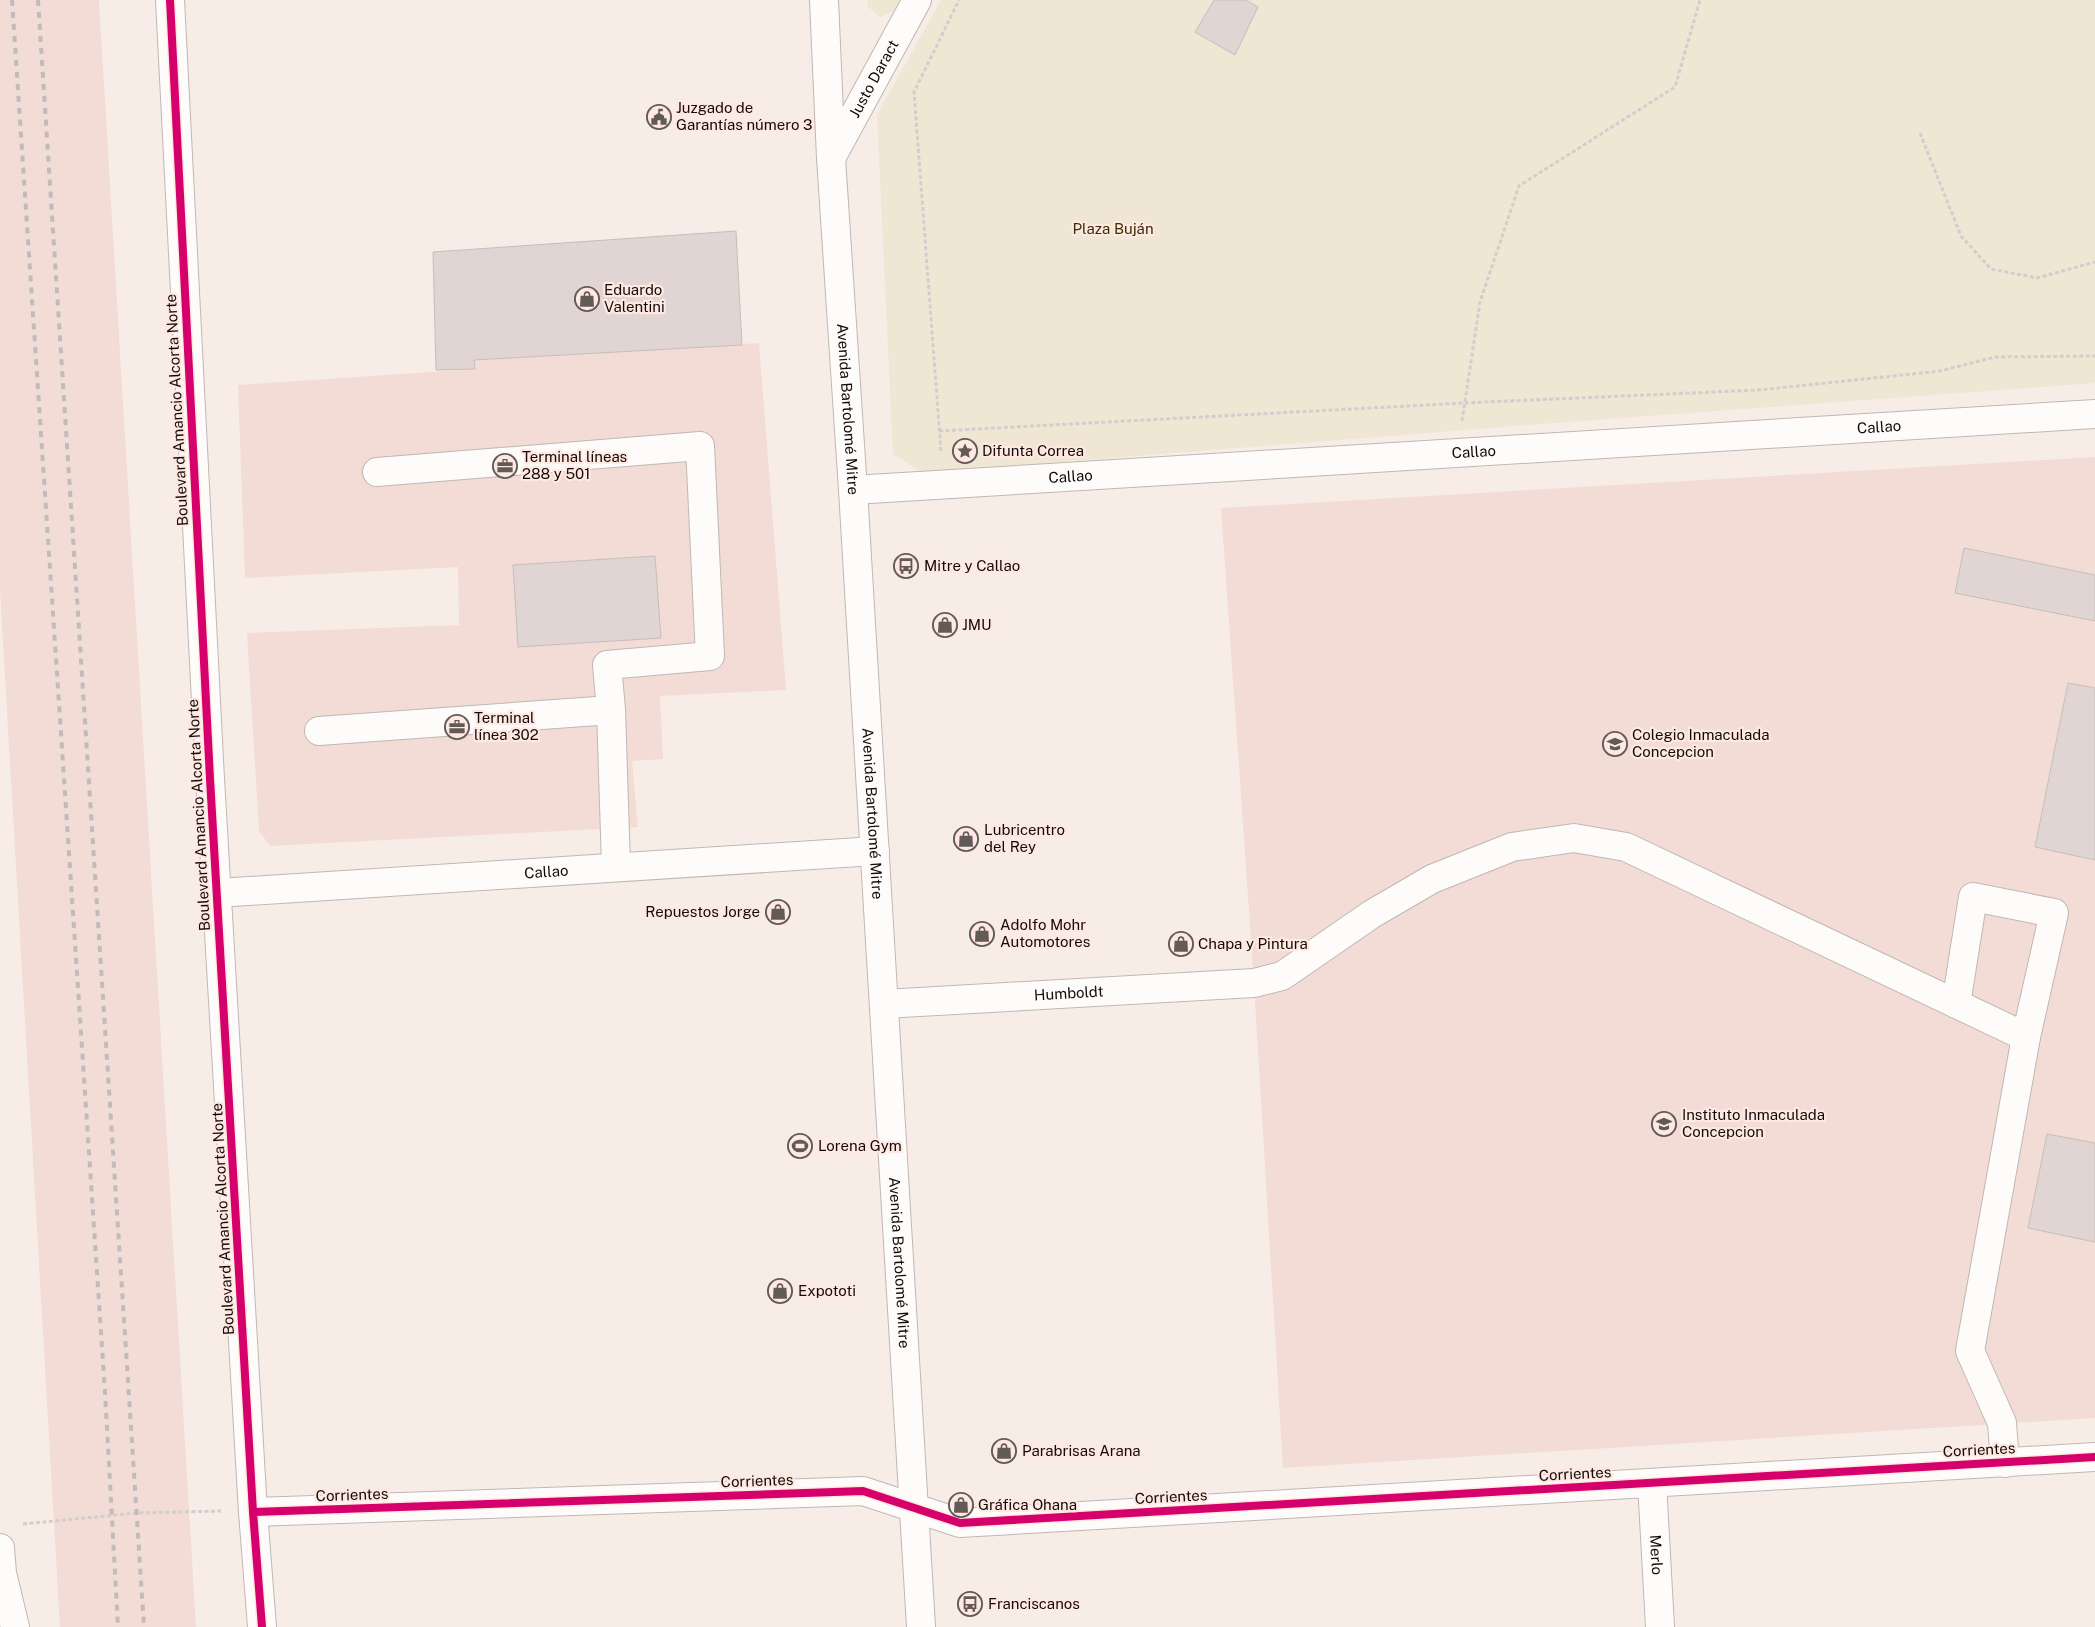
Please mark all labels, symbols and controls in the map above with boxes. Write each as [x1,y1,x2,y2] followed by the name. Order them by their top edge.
[846,37,902,121] street label: Justo Daract
[676,99,813,133] place label: Juzgado de Garantías número 3
[646,104,672,130] public building icon: Juzgado de Garantías número 3
[1072,220,1154,237] park label: Plaza Buján
[604,281,665,315] place label: Eduardo Valentini
[574,286,600,312] shop icon: Eduardo Valentini
[162,293,191,527] street label: Boulevard Amancio Alcorta Norte
[834,323,862,496] street label: Avenida Bartolomé Mitre
[1857,417,1902,437] street label: Callao
[952,438,978,464] place icon: Difunta Correa
[982,442,1084,459] place label: Difunta Correa
[1451,442,1496,461] street label: Callao
[522,448,627,482] place label: Terminal líneas 288 y 501
[492,453,518,479] office icon: Terminal líneas 288 y 501
[1048,466,1093,486] street label: Callao
[893,553,919,579] bus stop icon: Mitre y Callao
[924,557,1020,574] place label: Mitre y Callao
[932,612,958,638] shop icon: JMU
[962,616,992,633] place label: JMU
[184,698,213,932] street label: Boulevard Amancio Alcorta Norte
[474,709,539,743] place label: Terminal línea 302
[444,714,470,740] office icon: Terminal línea 302
[1632,726,1770,760] place label: Colegio Inmaculada Concepcion
[859,727,886,900] street label: Avenida Bartolomé Mitre
[1602,731,1628,757] school or university icon: Colegio Inmaculada Concepcion
[984,821,1065,855] place label: Lubricentro del Rey
[953,826,979,852] shop icon: Lubricentro del Rey
[524,862,569,881] street label: Callao
[765,899,791,925] shop icon: Repuestos Jorge
[645,903,760,920] place label: Repuestos Jorge
[1000,916,1090,950] place label: Adolfo Mohr Automotores
[969,921,995,947] shop icon: Adolfo Mohr Automotores
[1168,931,1194,957] shop icon: Chapa y Pintura
[1198,935,1308,952] place label: Chapa y Pintura
[1033,983,1104,1003] street label: Humboldt
[208,1102,237,1336] street label: Boulevard Amancio Alcorta Norte
[1682,1106,1825,1140] place label: Instituto Inmaculada Concepcion
[1651,1111,1677,1137] school or university icon: Instituto Inmaculada Concepcion
[787,1133,813,1159] sports icon: Lorena Gym
[818,1137,902,1154] place label: Lorena Gym
[886,1176,913,1349] street label: Avenida Bartolomé Mitre
[767,1278,793,1304] shop icon: Expototi
[798,1282,856,1299] place label: Expototi
[991,1438,1017,1464] shop icon: Parabrisas Arana
[1942,1439,2016,1460] street label: Corrientes
[1022,1442,1141,1459] place label: Parabrisas Arana
[1538,1463,1612,1484] street label: Corrientes
[720,1471,794,1490] street label: Corrientes
[315,1485,389,1504] street label: Corrientes
[1134,1486,1208,1507] street label: Corrientes
[948,1492,974,1518] shop icon: Gráfica Ohana
[978,1496,1077,1513] place label: Gráfica Ohana
[1647,1534,1666,1575] street label: Merlo
[957,1591,983,1617] bus stop icon: Franciscanos
[988,1595,1080,1612] place label: Franciscanos

